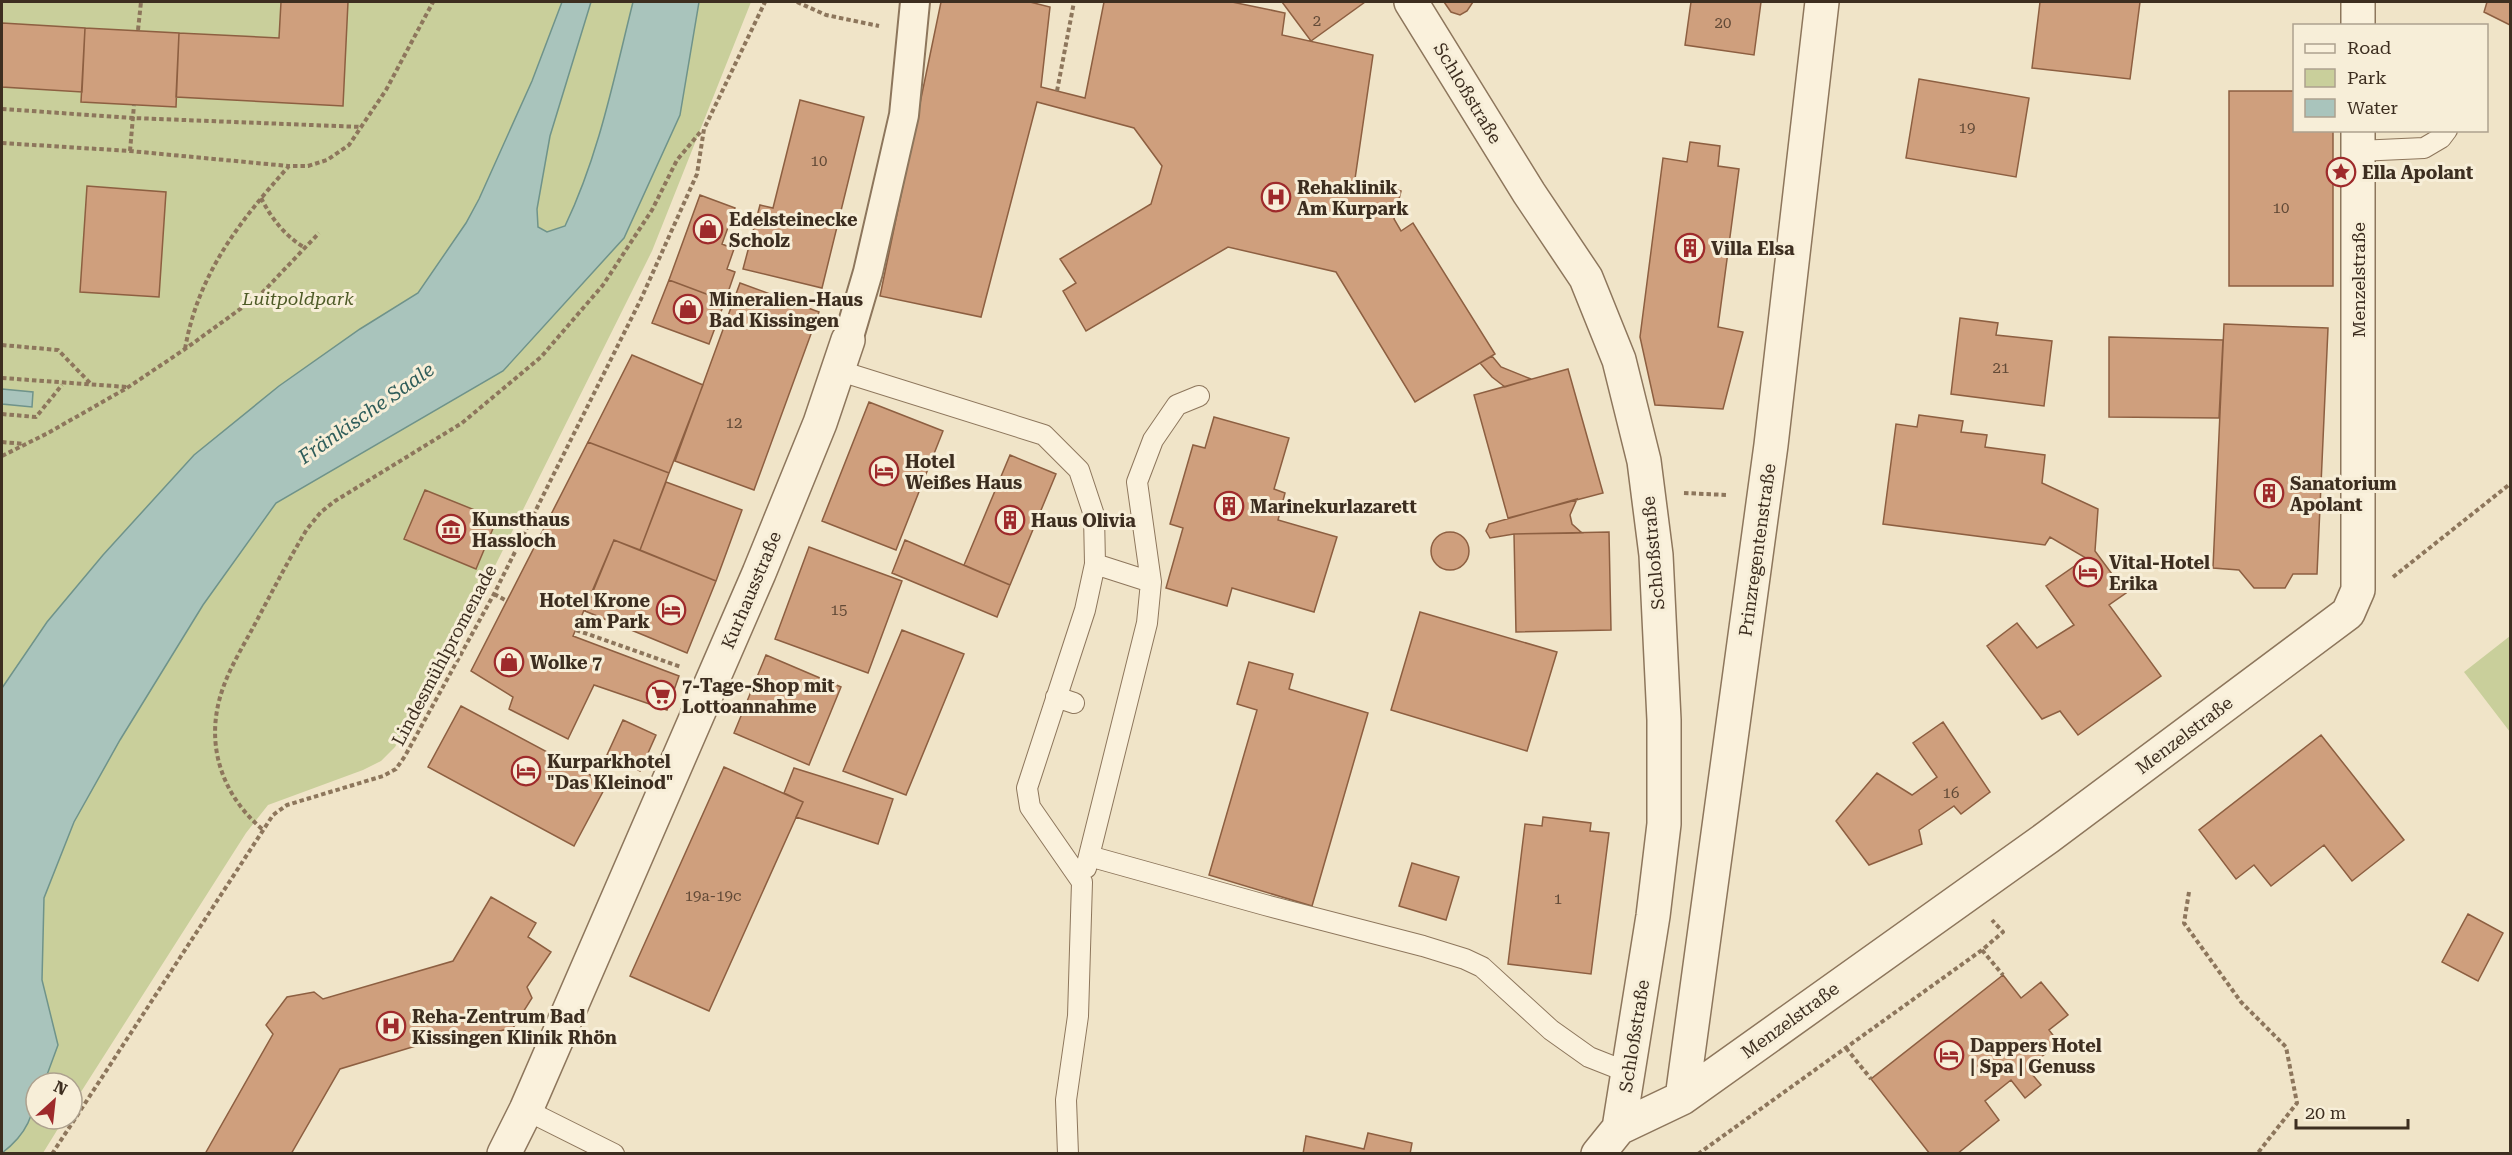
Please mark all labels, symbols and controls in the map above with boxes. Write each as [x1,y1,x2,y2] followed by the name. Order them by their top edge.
[1313,12,1321,30] house number: 2
[1715,14,1731,32] house number: 20
[2293,24,2488,132] legend
[2347,37,2392,58] text: Road
[1430,39,1506,147] street label: Schloßstraße
[2347,67,2387,88] text: Park
[2347,97,2398,118] text: Water
[1959,119,1975,137] house number: 19
[811,152,827,170] house number: 10
[2325,156,2357,188] place icon: Ella Apolant
[2362,162,2473,183] place label: Ella Apolant
[1297,177,1409,219] place label: Rehaklinik Am Kurpark
[1260,181,1292,213] hospital icon: Rehaklinik Am Kurpark
[2273,199,2289,217] house number: 10
[729,209,858,251] place label: Edelsteinecke Scholz
[692,213,724,245] shop icon: Edelsteinecke Scholz
[2348,222,2369,338] street label: Menzelstraße
[1674,232,1706,264] building icon: Villa Elsa
[1711,238,1795,259] place label: Villa Elsa
[241,288,354,309] park label: Luitpoldpark
[709,289,863,331] place label: Mineralien-Haus Bad Kissingen
[672,293,704,325] shop icon: Mineralien-Haus Bad Kissingen
[293,357,439,469] water label: Fränkische Saale
[1993,359,2009,377] house number: 21
[726,414,742,432] house number: 12
[905,451,1022,493] place label: Hotel Weißes Haus
[868,455,900,487] hotel icon: Hotel Weißes Haus
[1734,462,1780,638] street label: Prinzregentenstraße
[2290,473,2397,515] place label: Sanatorium Apolant
[2253,477,2285,509] building icon: Sanatorium Apolant
[1213,490,1245,522] building icon: Marinekurlazarett
[1638,495,1668,611] street label: Schloßstraße
[1250,496,1417,517] place label: Marinekurlazarett
[994,504,1026,536] building icon: Haus Olivia
[472,509,570,551] place label: Kunsthaus Hassloch
[1031,510,1136,531] place label: Haus Olivia
[435,513,467,545] museum icon: Kunsthaus Hassloch
[717,528,785,652] street label: Kurhausstraße
[2109,552,2210,594] place label: Vital-Hotel Erika
[2072,556,2104,588] hotel icon: Vital-Hotel Erika
[387,561,501,749] street label: Lindesmühlpromenade
[539,590,651,632] place label: Hotel Krone am Park
[655,594,687,626] hotel icon: Hotel Krone am Park
[831,601,847,619] house number: 15
[493,646,525,678] shop icon: Wolke 7
[530,652,602,673] place label: Wolke 7
[682,675,835,717] place label: 7-Tage-Shop mit Lottoannahme
[645,679,677,711] supermarket icon: 7-Tage-Shop mit Lottoannahme
[2132,692,2237,778] street label: Menzelstraße
[547,751,673,793] place label: Kurparkhotel "Das Kleinod"
[510,755,542,787] hotel icon: Kurparkhotel "Das Kleinod"
[1943,784,1959,802] house number: 16
[685,887,741,905] house number: 19a-19c
[1554,890,1562,908] house number: 1
[1737,977,1843,1062] street label: Menzelstraße
[1615,978,1653,1094] street label: Schloßstraße
[412,1006,617,1048] place label: Reha-Zentrum Bad Kissingen Klinik Rhön
[375,1010,407,1042] hospital icon: Reha-Zentrum Bad Kissingen Klinik Rhön
[1970,1035,2102,1077] place label: Dappers Hotel | Spa | Genuss
[1933,1039,1965,1071] hotel icon: Dappers Hotel | Spa | Genuss
[24,1071,84,1131] north arrow
[51,1077,70,1099] text: N
[2296,1092,2408,1130] scale bar
[2305,1102,2346,1123] text: 20 m

